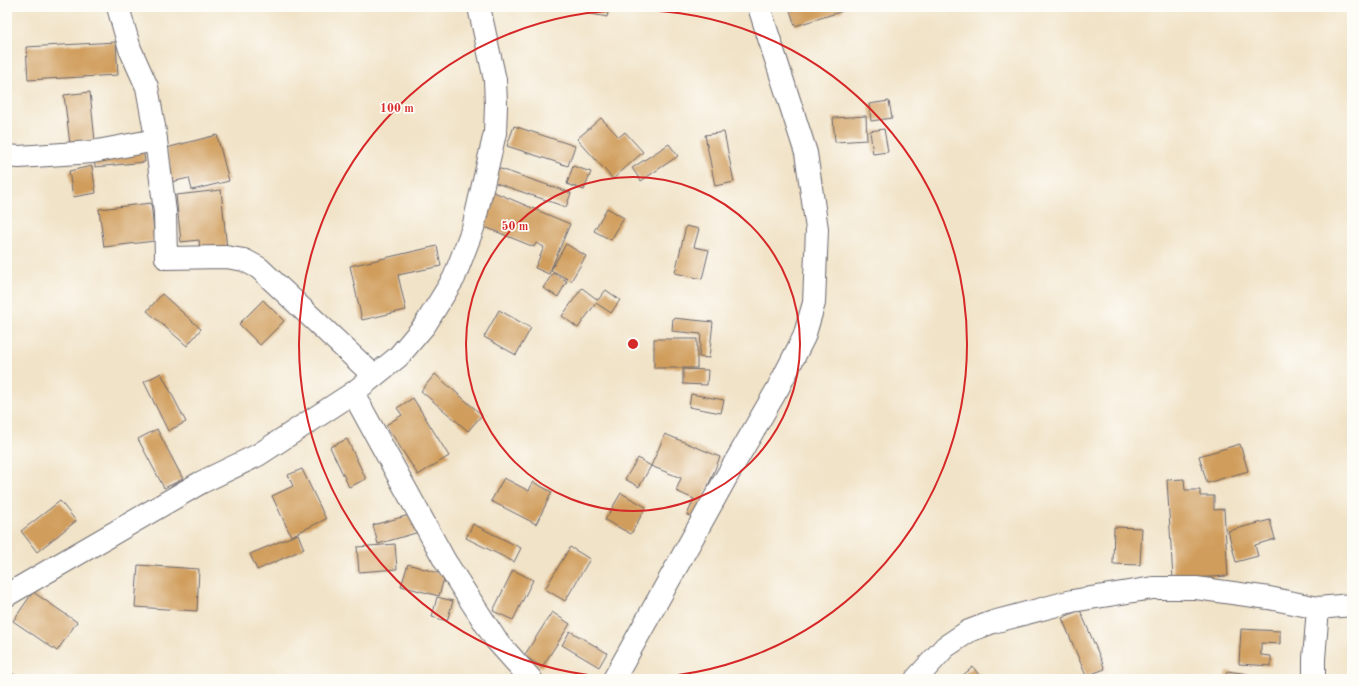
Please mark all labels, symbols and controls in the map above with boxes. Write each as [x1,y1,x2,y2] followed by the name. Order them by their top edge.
[380,103,414,115] text: 100 m
[502,220,529,233] text: 50 m
[626,337,640,351] centre of rings

